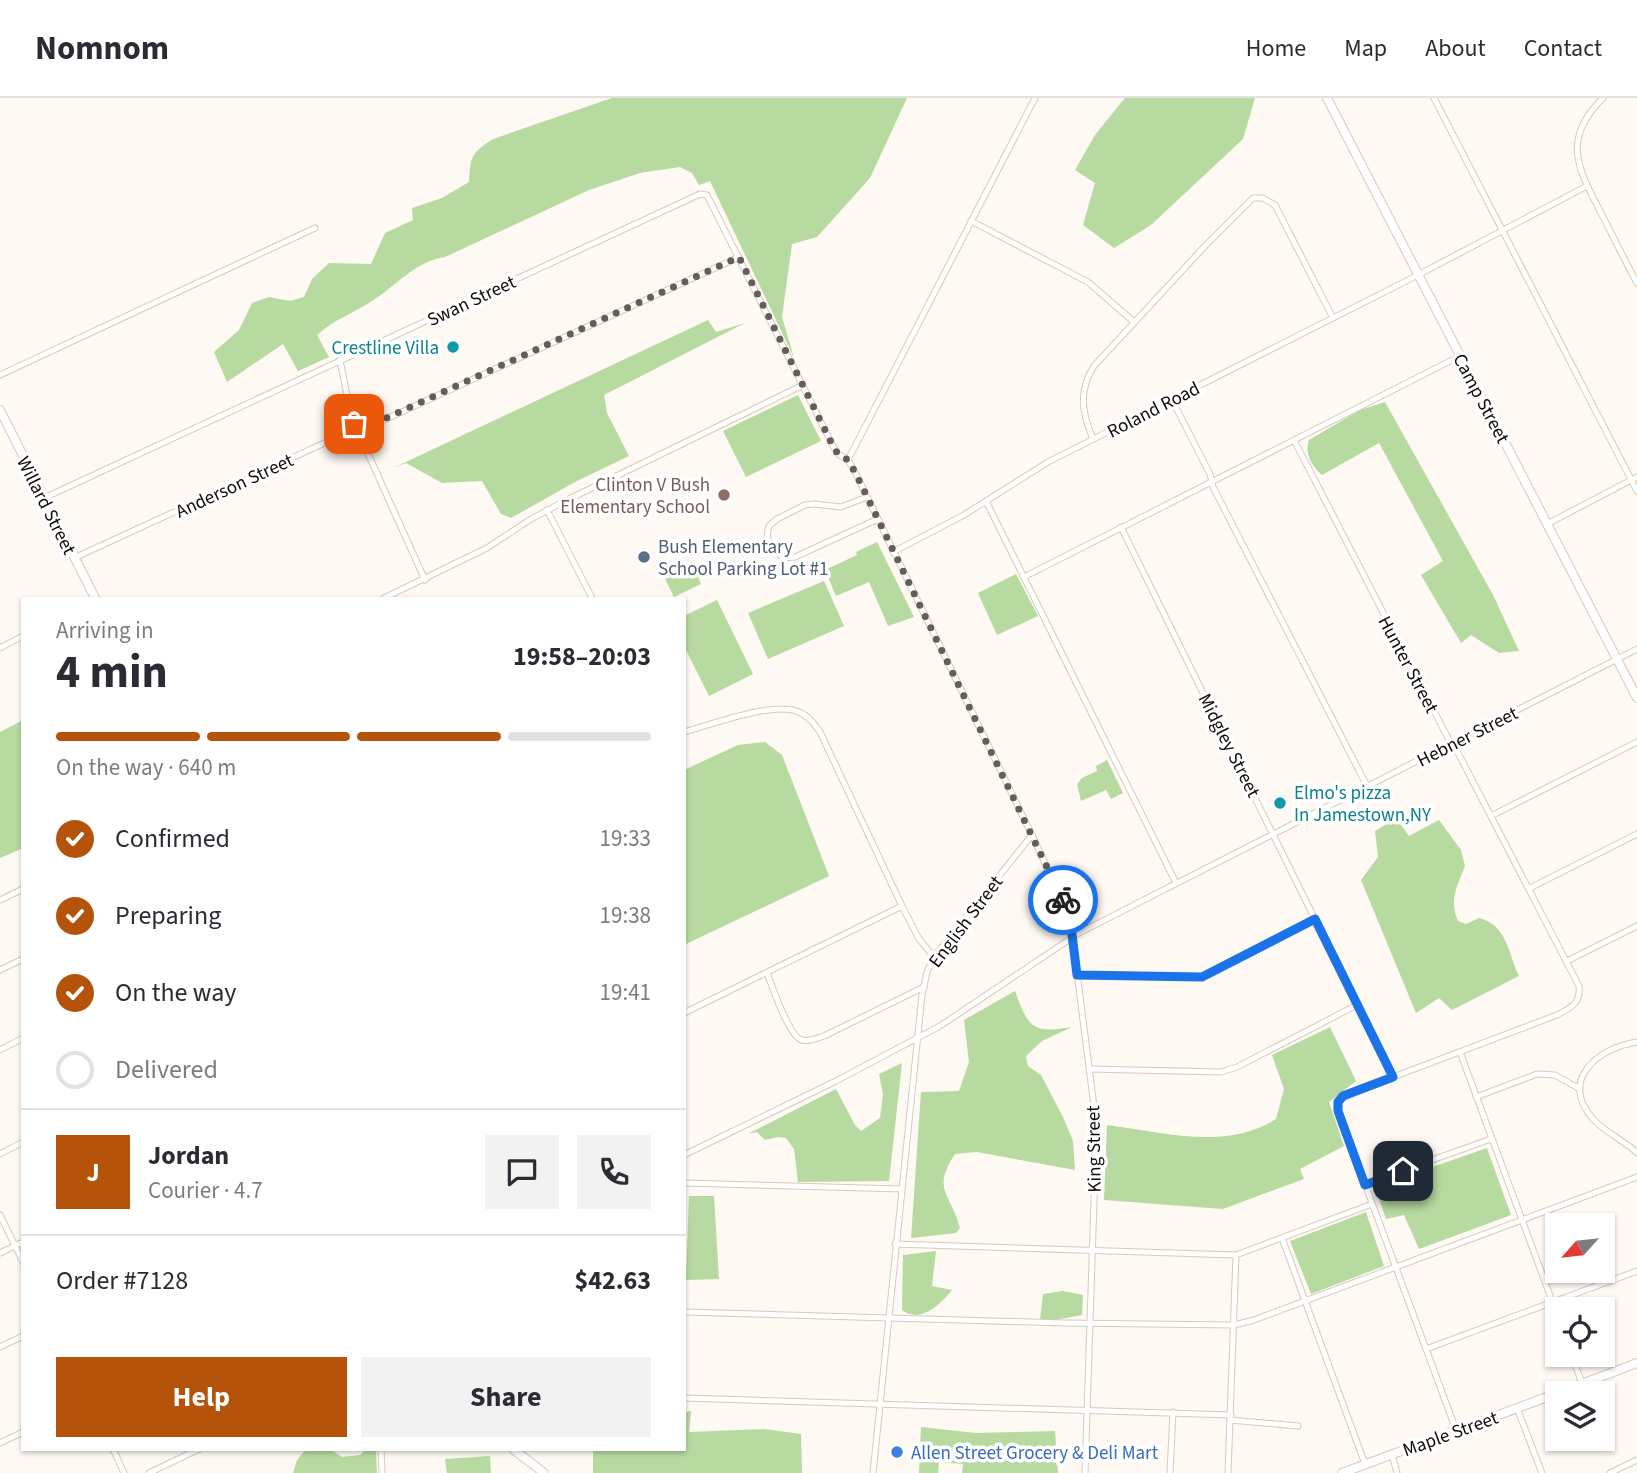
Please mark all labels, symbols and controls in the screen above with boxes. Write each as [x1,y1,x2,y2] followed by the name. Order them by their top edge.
[35,25,169,72] text: Nomnom
[1246,31,1306,66] text: Home
[1344,31,1387,66] text: Map
[1425,31,1486,66] text: About
[1524,31,1602,66] text: Contact
[423,269,521,334] street label: Swan Street
[331,335,439,362] place label: Crestline Villa
[445,339,461,355] marker: Crestline Villa
[1446,349,1516,449] street label: Camp Street
[1103,375,1205,445] street label: Roland Road
[324,394,384,454] pin
[335,405,373,443] icon: bag
[171,447,299,525] street label: Anderson Street
[9,452,82,560] street label: Willard Street
[560,472,710,521] place label: Clinton V Bush Elementary School
[716,487,732,503] marker: Clinton V Bush Elementary School
[658,534,828,583] place label: Bush Elementary School Parking Lot #1
[636,549,652,565] marker: Bush Elementary School Parking Lot #1
[1371,611,1445,719] street label: Hunter Street
[56,614,154,647] text: Arriving in
[513,638,651,675] text: 19:58–20:03
[56,640,168,705] text: 4 min
[1191,689,1267,803] street label: Midgley Street
[1412,700,1523,774] street label: Hebner Street
[56,751,236,784] text: On the way · 640 m
[1294,780,1432,829] place label: Elmo's pizza In Jamestown,NY
[1272,795,1288,811] marker: Elmo's pizza In Jamestown,NY
[56,820,94,858] icon: check
[115,820,230,857] text: Confirmed
[600,822,651,855] text: 19:33
[1028,865,1098,935] courier
[923,870,1010,974] street label: English Street
[1044,881,1082,919] icon: bike
[56,897,94,935] icon: check
[115,897,221,934] text: Preparing
[600,899,651,932] text: 19:38
[56,974,94,1012] icon: check
[115,974,236,1011] text: On the way
[600,976,651,1009] text: 19:41
[115,1051,218,1088] text: Delivered
[1080,1105,1109,1193] street label: King Street
[485,1135,559,1209] button: chat
[577,1135,651,1209] button: phone
[148,1137,229,1174] text: Jordan
[1373,1141,1433,1201] pin
[1384,1152,1422,1190] icon: home
[86,1154,100,1191] text: J
[148,1174,263,1207] text: Courier · 4.7
[1545,1213,1615,1283] north arrow
[1545,1213,1615,1451] map controls
[56,1262,188,1299] text: Order #7128
[575,1262,651,1299] text: $42.63
[1545,1297,1615,1367] button: locate
[56,1357,347,1437] button: Help
[361,1357,651,1437] button: Share
[1545,1381,1615,1451] button: layers
[1399,1404,1502,1464] street label: Maple Street
[911,1440,1159,1467] place label: Allen Street Grocery & Deli Mart
[889,1444,905,1460] marker: Allen Street Grocery & Deli Mart

